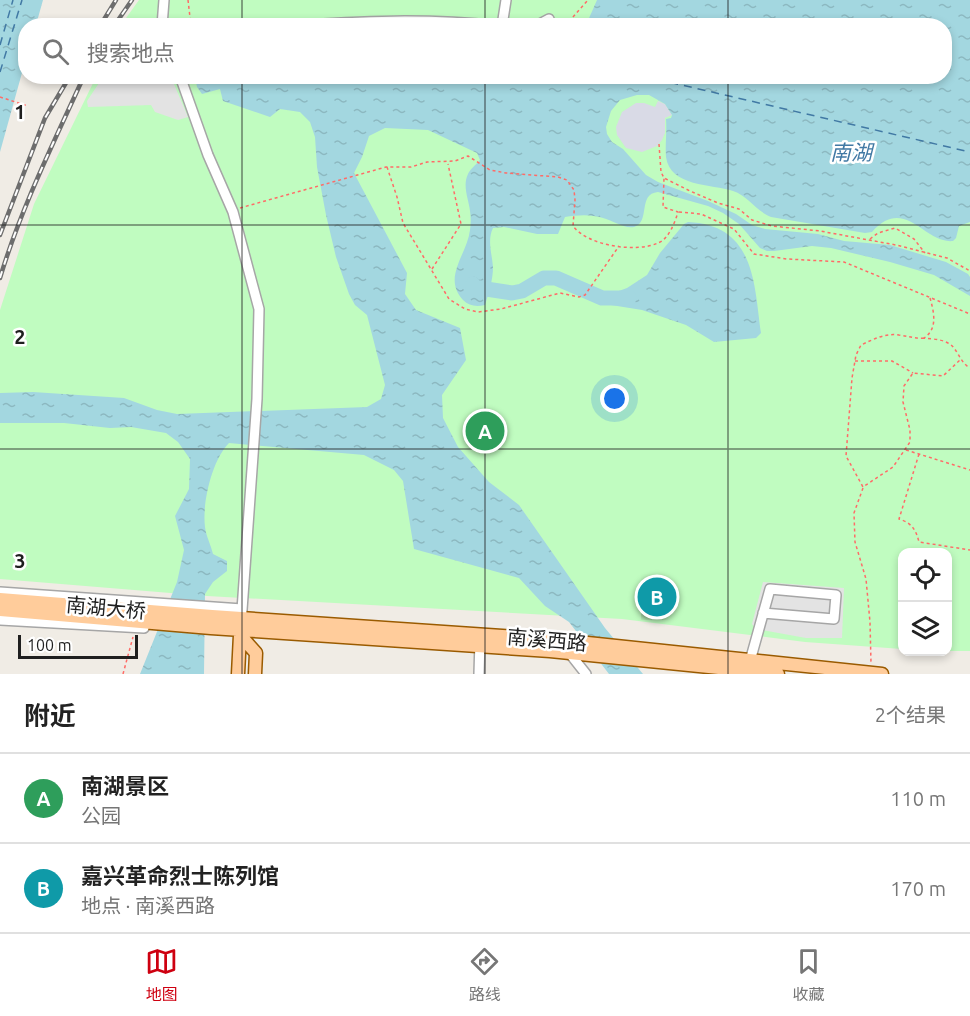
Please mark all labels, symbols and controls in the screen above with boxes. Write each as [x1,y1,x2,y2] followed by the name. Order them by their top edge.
[18,18,952,84] search box
[39,35,72,68] icon: search
[87,40,175,65] text: 搜索地点
[14,100,26,123] text: 1
[830,140,875,164] water label: 南湖
[14,325,26,348] text: 2
[600,384,629,413] your location
[466,408,504,454] pin: A
[898,548,952,656] map controls
[898,548,952,602] button: locate
[14,549,26,572] text: 3
[638,574,676,620] pin: B
[65,593,147,622] street label: 南湖大桥
[898,602,952,656] button: layers
[506,625,588,654] street label: 南溪西路
[18,632,138,660] scale bar
[27,636,72,654] text: 100 m
[24,701,76,730] text: 附近
[875,703,946,726] text: 2个结果
[81,773,169,798] text: 南湖景区
[36,787,51,810] text: A
[890,787,946,810] text: 110 m
[81,804,121,827] text: 公园
[81,863,279,888] text: 嘉兴革命烈士陈列馆
[37,877,50,900] text: B
[890,877,946,900] text: 170 m
[81,894,215,917] text: 地点 · 南溪西路
[145,945,178,1005] tab: 地图
[468,945,501,1005] tab: 路线
[792,945,825,1005] tab: 收藏

